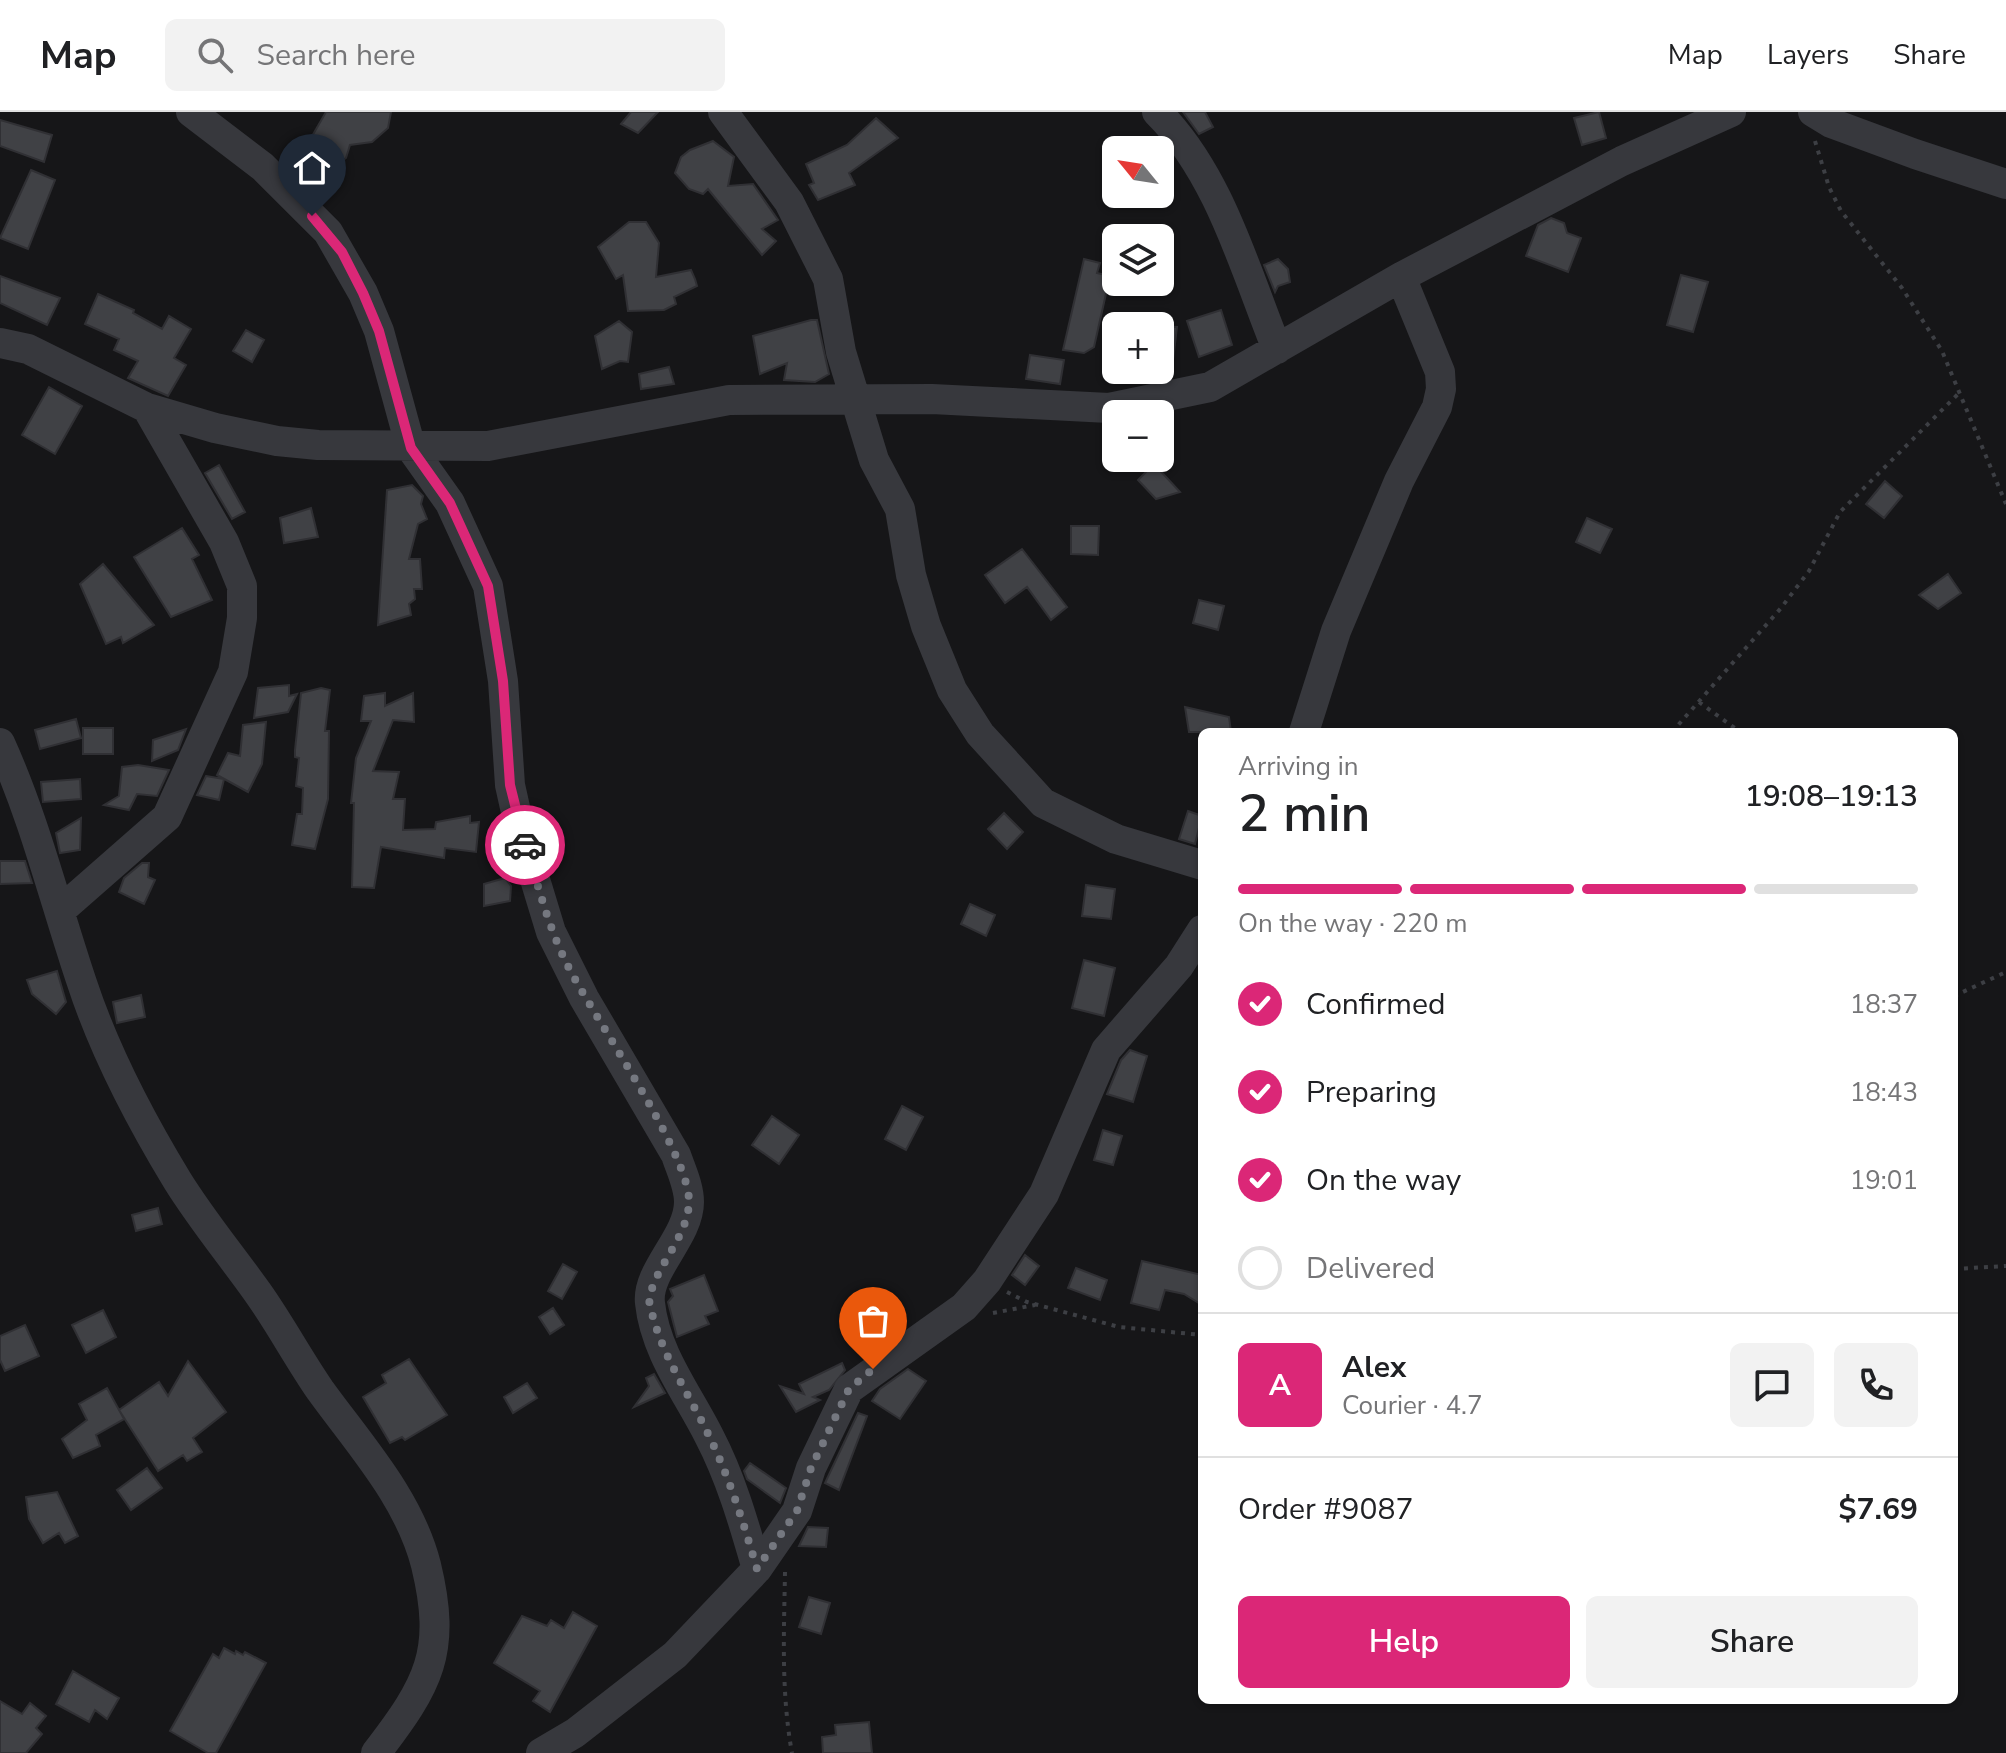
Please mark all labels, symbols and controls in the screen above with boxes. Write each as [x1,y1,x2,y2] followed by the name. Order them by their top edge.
[165,19,725,91] search box
[40,30,117,81] text: Map
[193,33,237,77] icon: search
[257,35,416,76] text: Search here
[1668,36,1723,74] text: Map
[1767,36,1849,74] text: Layers
[1893,36,1966,74] text: Share
[278,134,346,216] pin
[1102,136,1174,208] north arrow
[1102,136,1174,472] map controls
[290,146,334,190] icon: home
[1102,224,1174,296] button: layers
[1102,312,1174,384] button: +
[1102,400,1174,472] button: −
[1238,749,1359,784] text: Arriving in
[1745,776,1918,817] text: 19:08–19:13
[1238,778,1371,849] text: 2 min
[485,805,565,885] courier
[503,823,547,867] icon: car
[1238,906,1467,941] text: On the way · 220 m
[1238,982,1282,1026] icon: check
[1306,984,1446,1025] text: Confirmed
[1850,987,1918,1022] text: 18:37
[1238,1070,1282,1114] icon: check
[1306,1072,1437,1113] text: Preparing
[1850,1075,1918,1110] text: 18:43
[1238,1158,1282,1202] icon: check
[1306,1160,1461,1201] text: On the way
[1850,1163,1918,1198] text: 19:01
[1306,1248,1435,1289] text: Delivered
[839,1287,907,1369] pin
[851,1299,895,1343] icon: bag
[1730,1343,1814,1427] button: chat
[1834,1343,1918,1427] button: phone
[1342,1347,1406,1388] text: Alex
[1269,1365,1291,1406] text: A
[1342,1388,1483,1423] text: Courier · 4.7
[1238,1489,1413,1530] text: Order #9087
[1839,1489,1918,1530] text: $7.69
[1238,1596,1570,1688] button: Help
[1586,1596,1918,1688] button: Share

